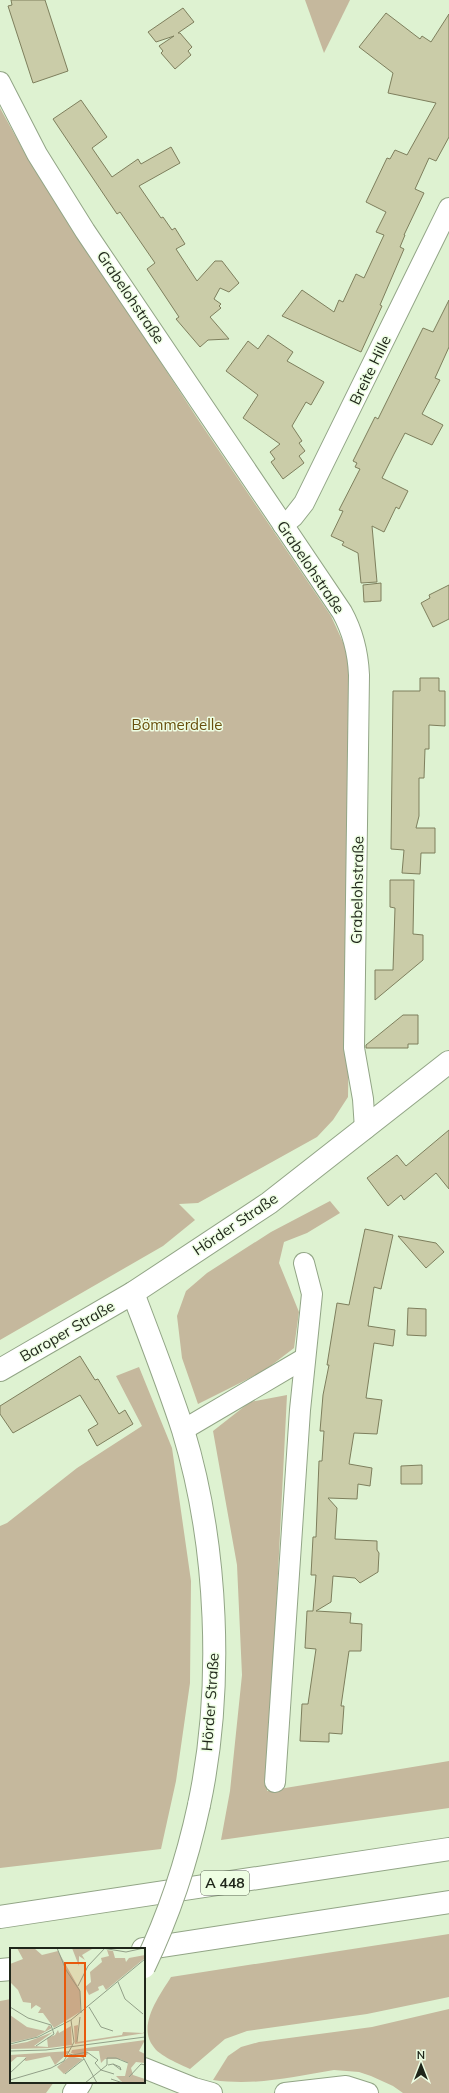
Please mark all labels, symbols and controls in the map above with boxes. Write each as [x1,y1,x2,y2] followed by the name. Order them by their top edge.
[93,247,169,347] street label: Grabelohstraße
[345,332,395,408] street label: Breite Hille
[273,517,349,617] street label: Grabelohstraße
[131,715,223,734] park label: Bömmerdelle
[347,836,367,944] street label: Grabelohstraße
[189,1189,281,1259] street label: Hörder Straße
[16,1296,118,1366] street label: Baroper Straße
[197,1652,223,1752] street label: Hörder Straße
[201,1871,249,1895] road number: A 448
[10,1948,145,2083] inset map
[401,2045,441,2085] north arrow
[417,2048,425,2062] text: N

